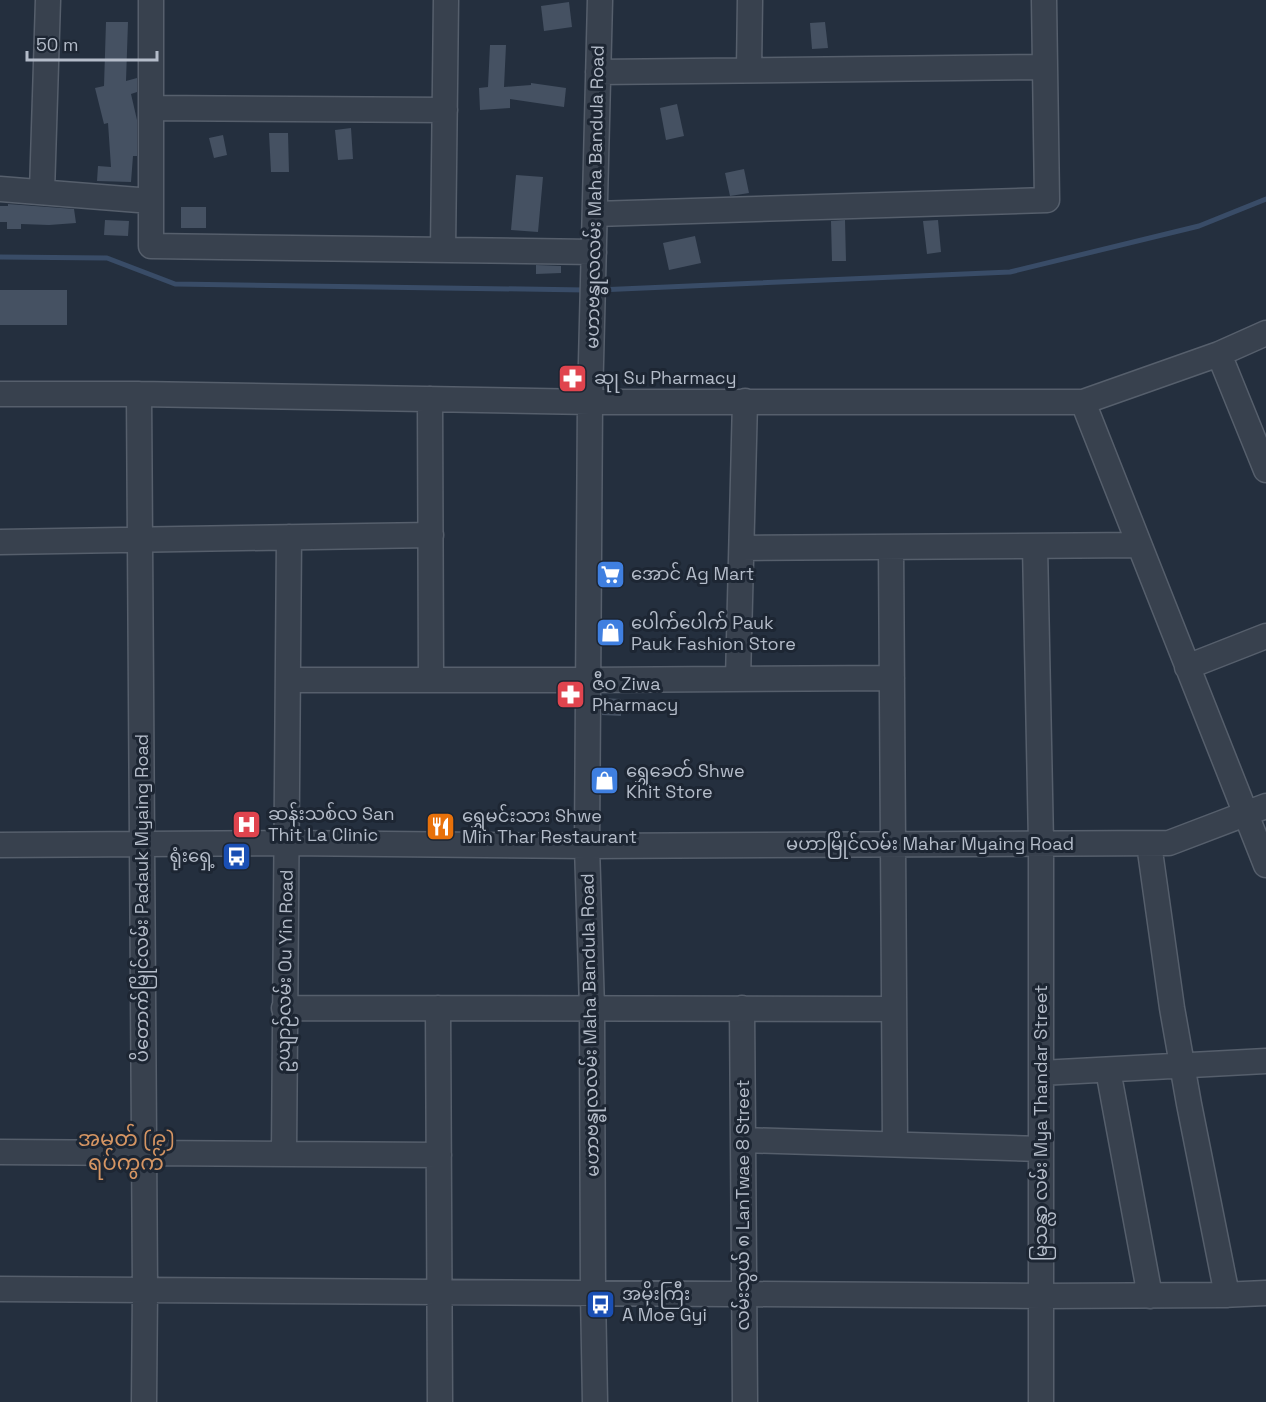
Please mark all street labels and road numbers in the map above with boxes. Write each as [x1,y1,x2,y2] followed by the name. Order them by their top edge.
[579,45,613,349] street label: မဟာဗန္ဓုလလမ်း Maha Bandula Road
[128,734,157,1062] street label: ပိတောက်မြိုင်လမ်း Padauk Myaing Road
[786,830,1074,859] street label: မဟာမြိုင်လမ်း Mahar Myaing Road
[270,869,302,1073] street label: ဥယျာဉ်လမ်း Ou Yin Road
[574,873,608,1177] street label: မဟာဗန္ဓုလလမ်း Maha Bandula Road
[1028,985,1056,1261] street label: မြသန္လာ လမ်း Mya Thandar Street
[730,1079,758,1331] street label: လမ်းသွယ် ၈ LanTwae 8 Street

